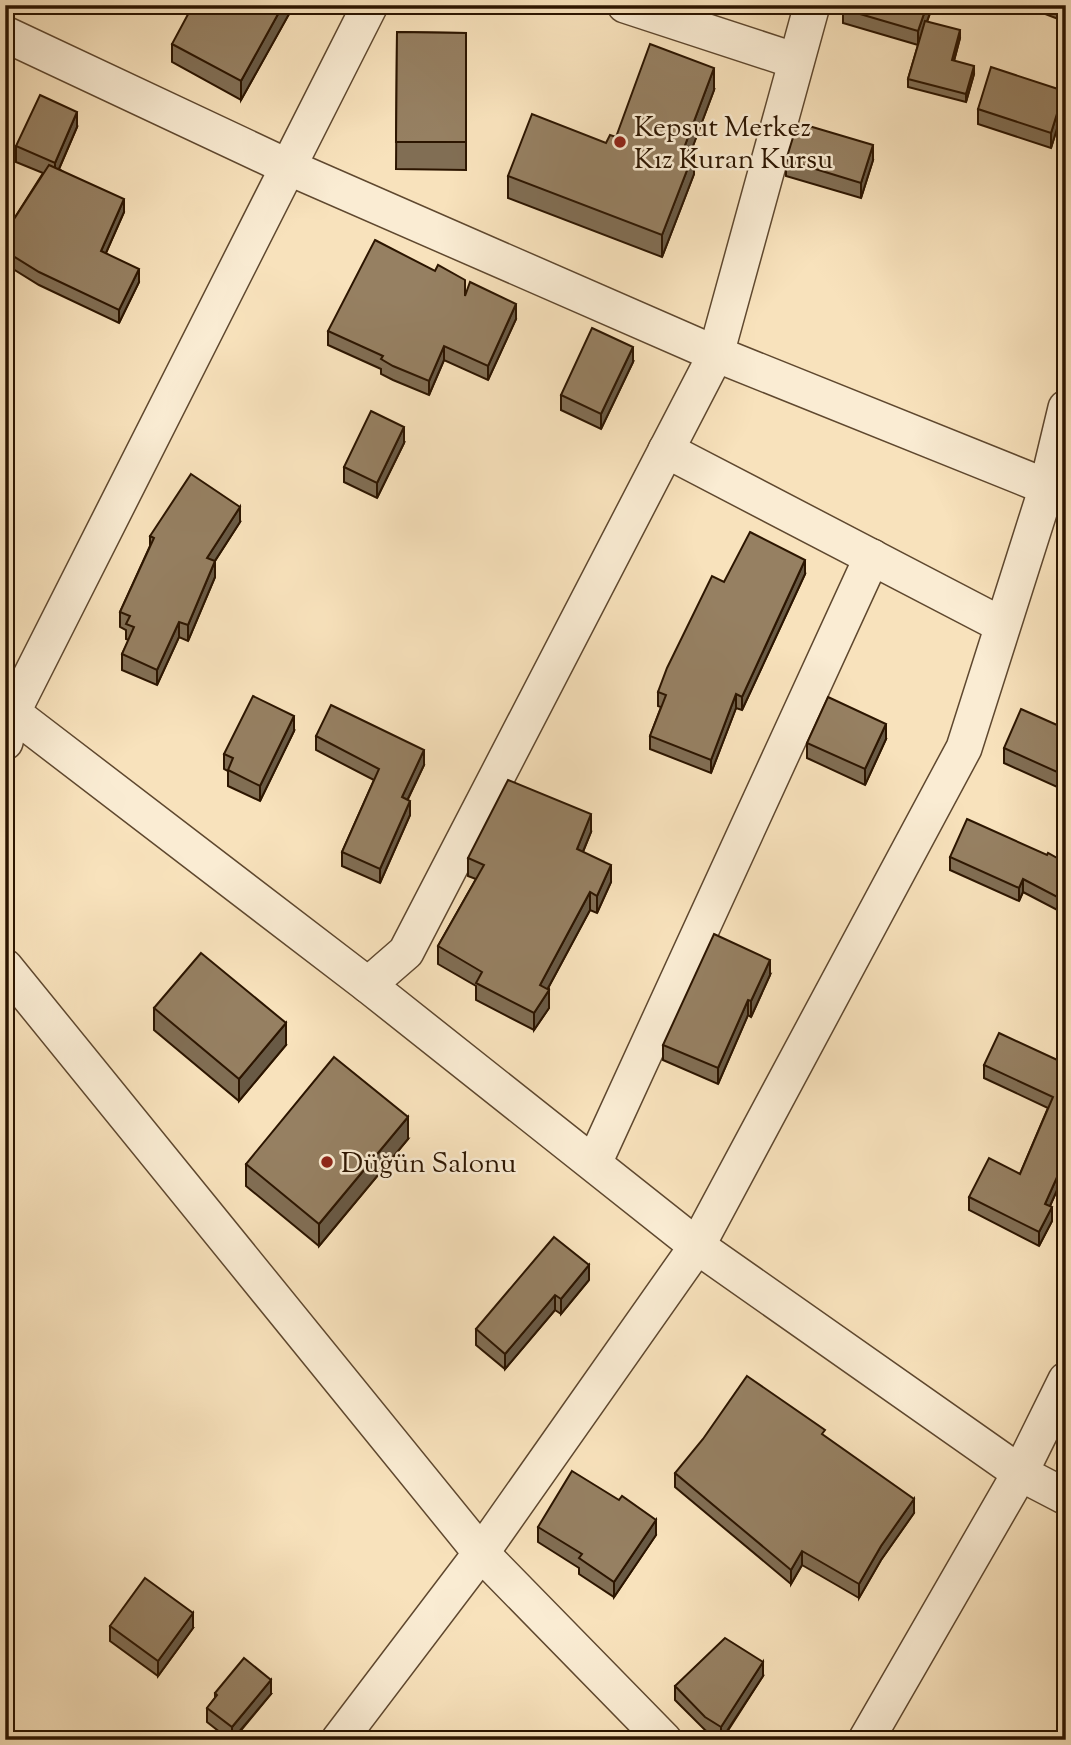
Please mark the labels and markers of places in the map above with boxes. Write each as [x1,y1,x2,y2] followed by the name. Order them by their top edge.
[634,109,833,181] place label: Kepsut Merkez Kız Kuran Kursu
[612,134,628,150] marker: Kepsut Merkez Kız Kuran Kursu
[341,1145,516,1185] place label: Düğün Salonu
[319,1154,335,1170] marker: Düğün Salonu

